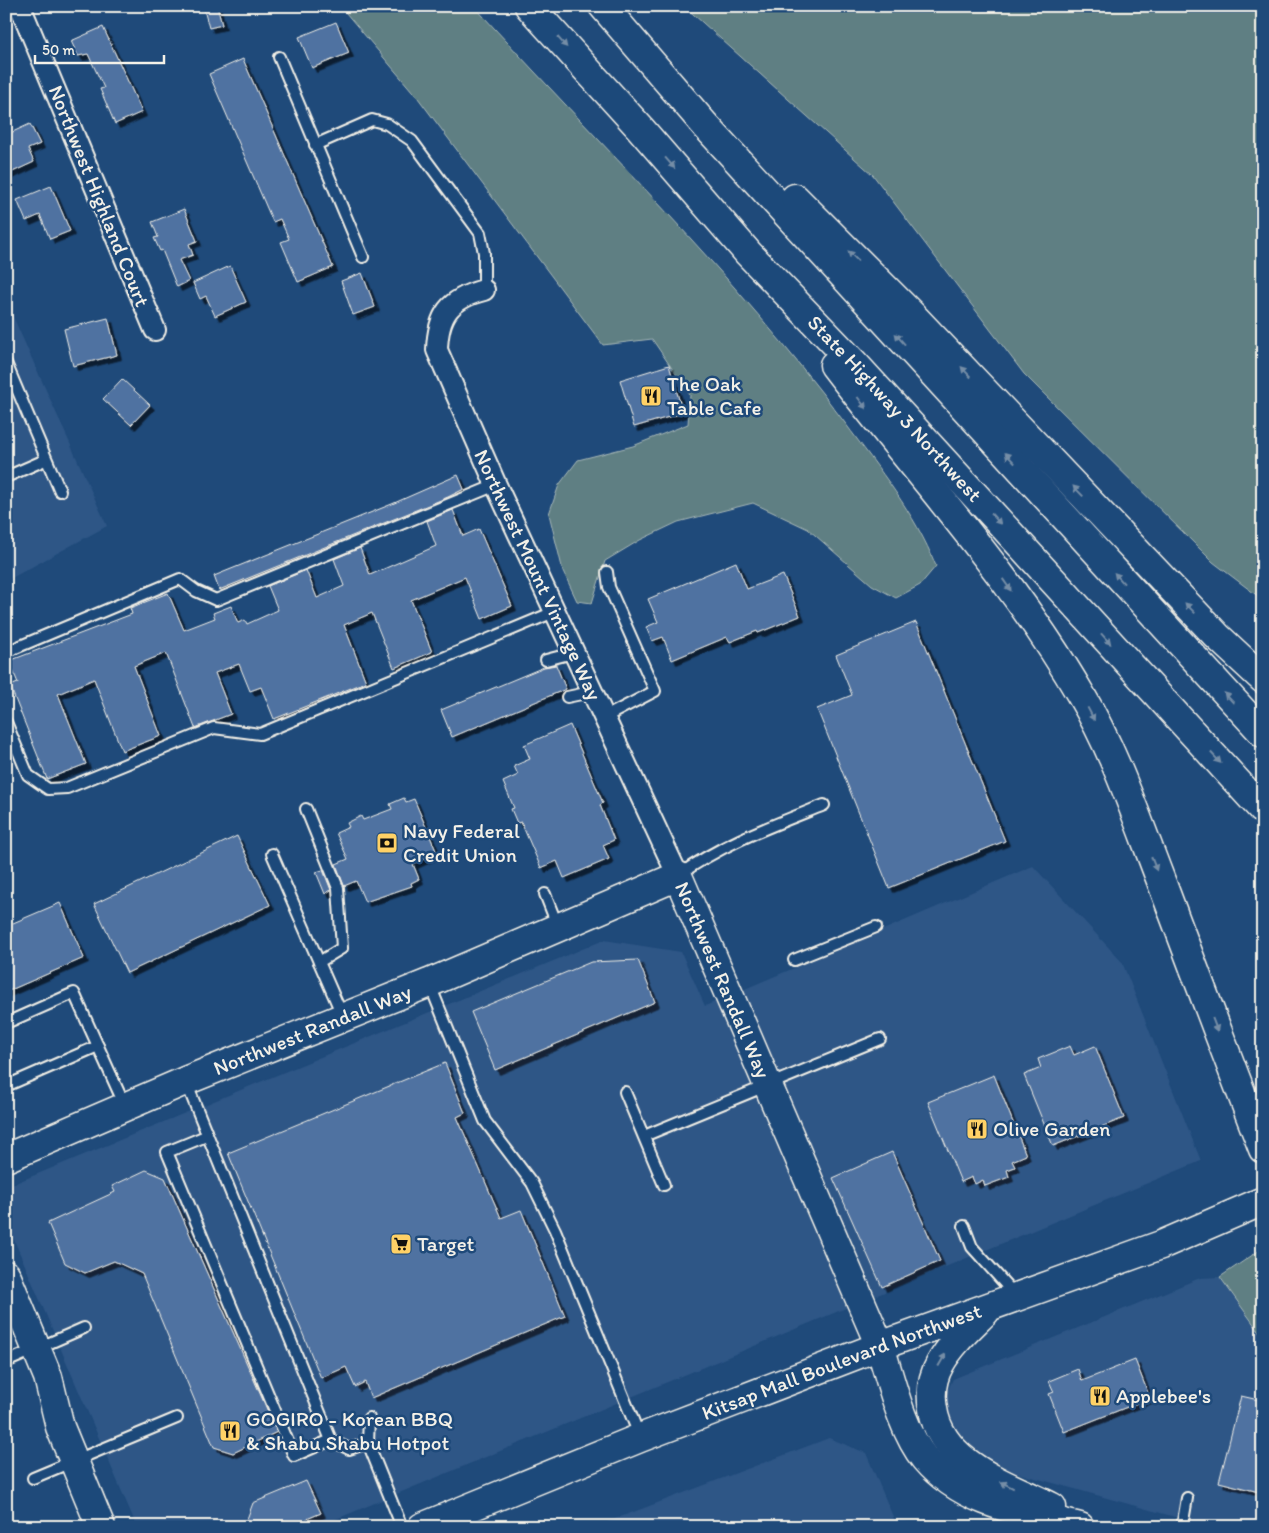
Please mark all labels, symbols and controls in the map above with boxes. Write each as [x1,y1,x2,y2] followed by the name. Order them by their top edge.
[35,32,164,64] scale bar
[556,36,568,48] one-way arrow
[42,41,75,59] text: 50 m
[44,81,155,310] street label: Northwest Highland Court
[664,157,676,169] one-way arrow
[847,250,859,262] one-way arrow
[803,310,988,507] street label: State Highway 3 Northwest
[894,333,906,345] one-way arrow
[960,367,972,379] one-way arrow
[667,371,762,420] place label: The Oak Table Cafe
[639,384,663,408] restaurant icon: The Oak Table Cafe
[857,396,868,409] one-way arrow
[469,445,608,704] street label: Northwest Mount Vintage Way
[1004,453,1016,465] one-way arrow
[1072,485,1084,497] one-way arrow
[990,512,1002,524] one-way arrow
[1113,573,1125,585] one-way arrow
[1002,578,1012,592] one-way arrow
[1184,602,1196,614] one-way arrow
[1100,632,1112,644] one-way arrow
[1223,692,1235,704] one-way arrow
[1087,706,1095,721] one-way arrow
[1210,752,1221,765] one-way arrow
[403,818,520,867] place label: Navy Federal Credit Union
[375,831,399,855] bank icon: Navy Federal Credit Union
[1151,856,1158,871] one-way arrow
[670,878,776,1082] street label: Northwest Randall Way
[209,978,415,1080] street label: Northwest Randall Way
[1212,1018,1219,1033] one-way arrow
[993,1116,1110,1141] place label: Olive Garden
[965,1117,989,1141] restaurant icon: Olive Garden
[417,1231,475,1256] place label: Target
[389,1232,413,1256] supermarket icon: Target
[698,1298,985,1425] street label: Kitsap Mall Boulevard Northwest
[938,1354,947,1367] one-way arrow
[1116,1383,1211,1408] place label: Applebee's
[1088,1384,1112,1408] restaurant icon: Applebee's
[246,1406,453,1455] place label: GOGIRO - Korean BBQ & Shabu Shabu Hotpot
[218,1419,242,1443] restaurant icon: GOGIRO - Korean BBQ & Shabu Shabu Hotpot
[1000,1481,1015,1490] one-way arrow

